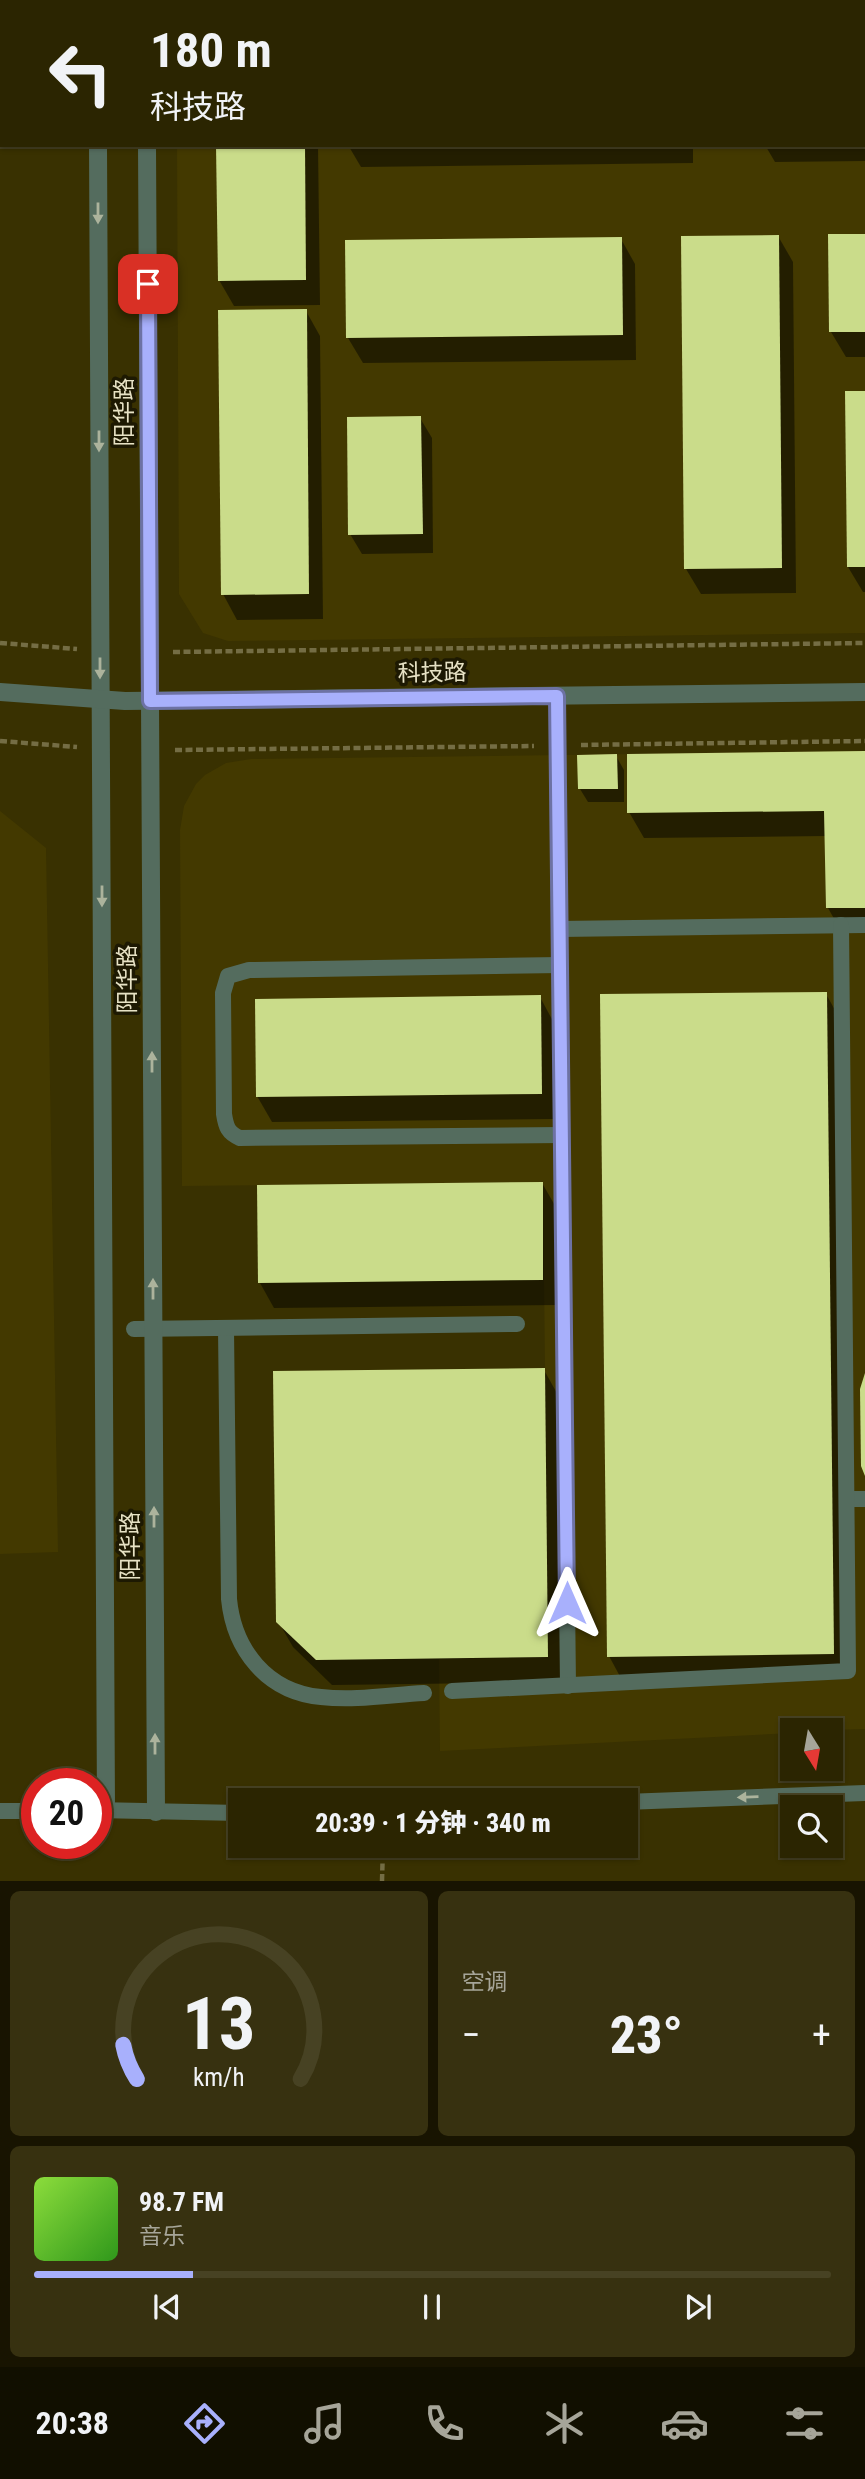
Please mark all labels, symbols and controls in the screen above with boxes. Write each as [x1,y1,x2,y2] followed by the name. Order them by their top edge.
[150,22,272,79] text: 180 m
[35,28,126,119] icon: left
[150,88,246,126] text: 科技路
[92,203,104,225] one-way arrow
[118,254,178,314] pin
[129,265,167,303] icon: arrive
[111,378,138,447] street label: 阳华路
[93,430,105,452] one-way arrow
[94,658,106,680] one-way arrow
[397,659,467,687] street label: 科技路
[96,885,108,907] one-way arrow
[114,945,141,1014] street label: 阳华路
[146,1050,158,1072] one-way arrow
[147,1278,159,1300] one-way arrow
[148,1505,160,1527] one-way arrow
[117,1512,144,1581] street label: 阳华路
[530,1566,604,1640] position arrow
[780,1718,844,1782] north arrow
[780,1718,843,1858] map controls
[149,1733,161,1755] one-way arrow
[21,1768,112,1859] speed limit sign: 20
[737,1792,759,1803] one-way arrow
[780,1795,843,1858] button: search
[315,1808,551,1838] text: 20:39 · 1 分钟 · 340 m
[462,1969,508,1996] text: 空调
[182,1982,256,2068] text: 13
[610,2005,683,2066] text: 23°
[462,2013,481,2057] text: −
[812,2013,831,2057] text: +
[193,2063,244,2092] text: km/h
[139,2187,224,2217] text: 98.7 FM
[139,2223,185,2250] text: 音乐
[148,2288,186,2326] icon: previous
[413,2288,451,2326] icon: pause
[679,2288,717,2326] icon: next
[180,2399,229,2448] icon: directions
[300,2399,349,2448] icon: music
[420,2399,469,2448] icon: phone
[540,2399,589,2448] icon: climate
[660,2399,709,2448] icon: car
[780,2399,829,2448] icon: filters
[36,2404,109,2442] text: 20:38

